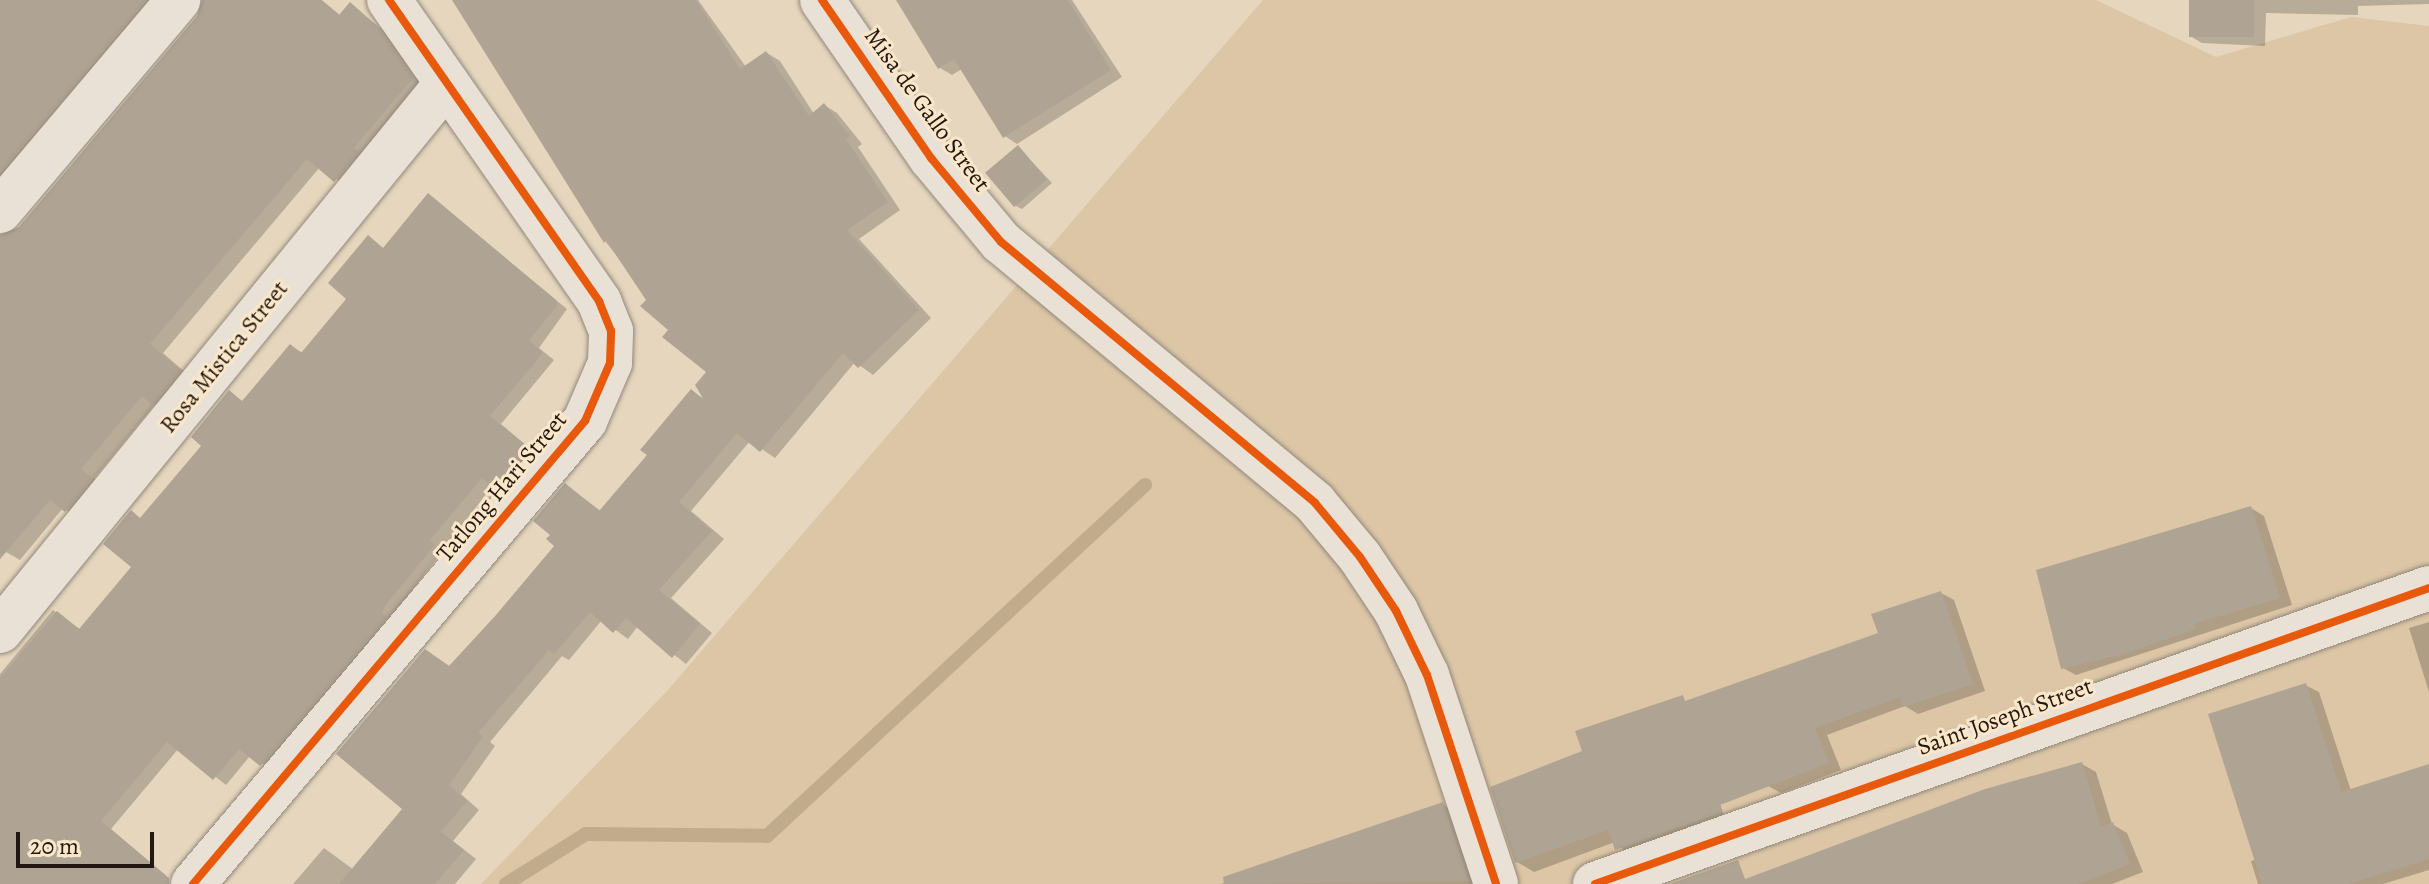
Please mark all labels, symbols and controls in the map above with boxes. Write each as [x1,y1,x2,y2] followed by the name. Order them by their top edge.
[858,23,996,197] street label: Misa de Gallo Street
[154,275,294,439] street label: Rosa Mistica Street
[431,406,573,568] street label: Tatlong Hari Street
[1913,672,2097,762] street label: Saint Joseph Street
[20,816,158,866] scale bar
[30,830,79,862] text: 20 m

